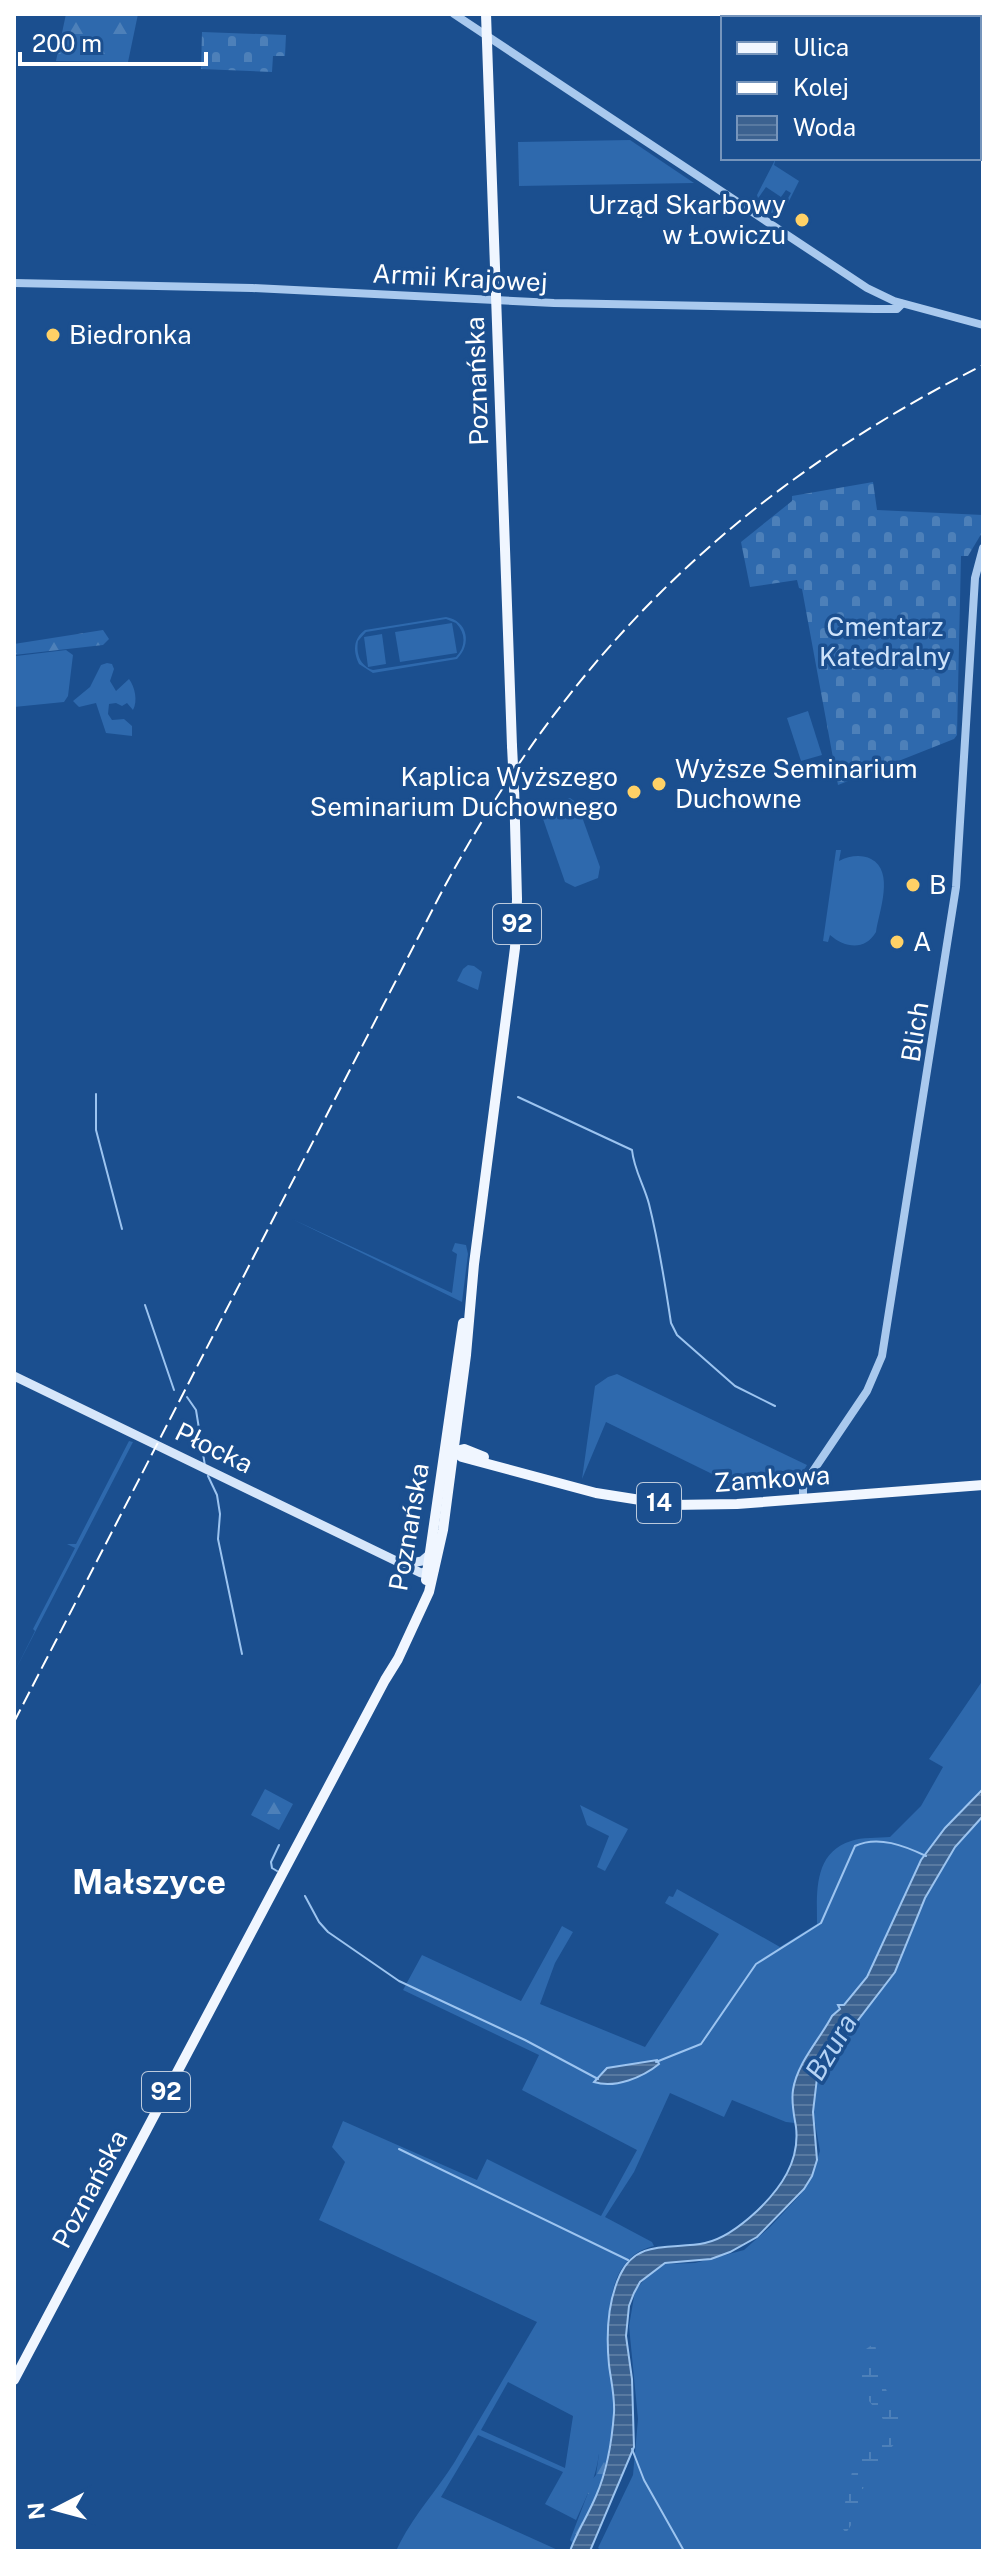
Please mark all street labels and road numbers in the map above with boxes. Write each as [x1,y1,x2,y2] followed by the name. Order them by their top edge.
[372,257,548,298] street label: Armii Krajowej
[459,316,494,446] street label: Poznańska
[493,904,541,944] road number: 92
[894,1000,935,1064] street label: Blich
[170,1416,258,1480] street label: Płocka
[713,1459,831,1498] street label: Zamkowa
[382,1461,435,1593] street label: Poznańska
[637,1483,681,1523] road number: 14
[142,2072,190,2112] road number: 92
[46,2124,134,2253] street label: Poznańska

